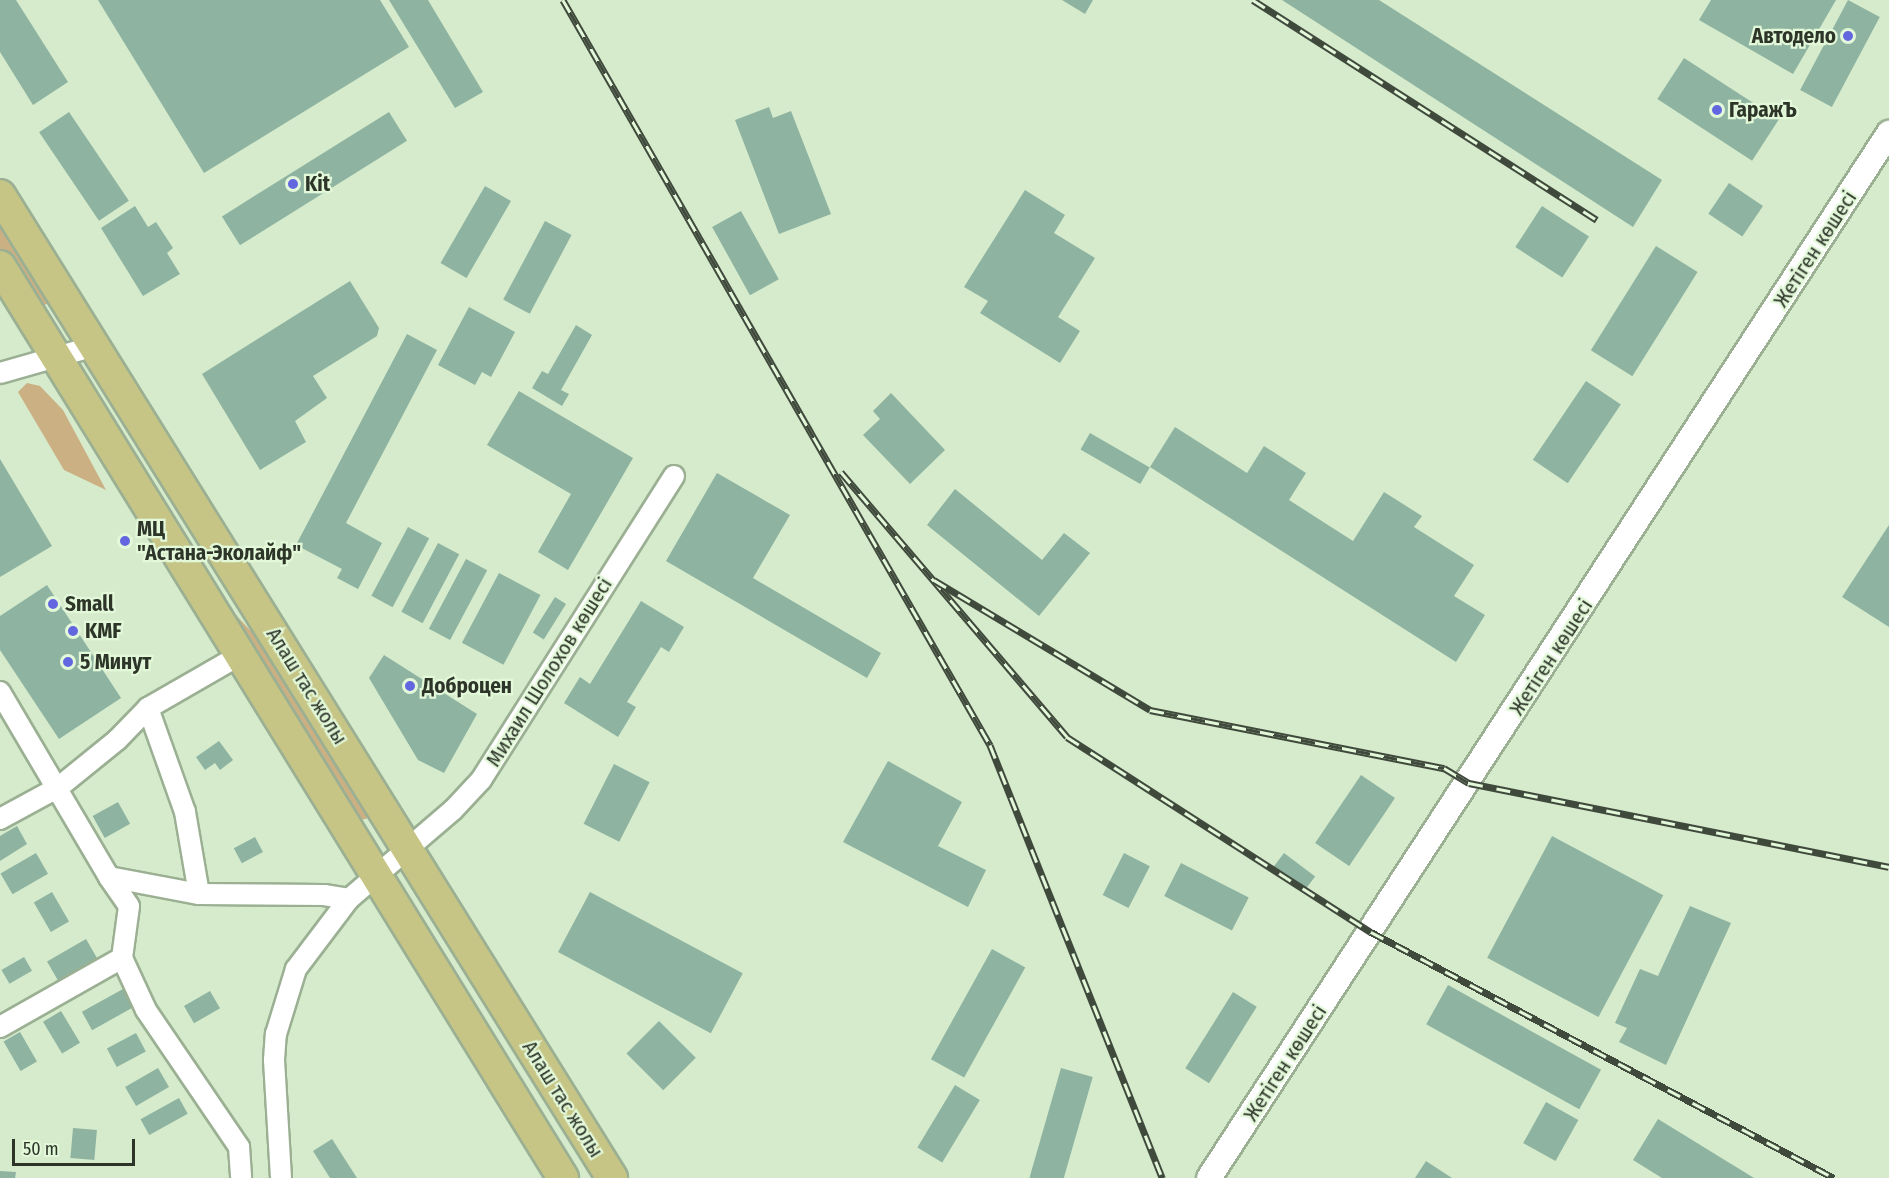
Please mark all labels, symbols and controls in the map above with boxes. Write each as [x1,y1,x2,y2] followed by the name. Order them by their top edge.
[1752,23,1836,49] place label: Автодело
[1841,29,1855,43] marker: Автодело
[1729,97,1797,123] place label: ГаражЪ
[1710,103,1724,117] marker: ГаражЪ
[305,171,330,197] place label: Kit
[286,177,300,191] marker: Kit
[1768,186,1862,312] street label: Жетіген көшесі
[137,516,301,566] place label: МЦ "Астана-Эколайф"
[118,534,132,548] marker: МЦ "Астана-Эколайф"
[481,573,617,771] street label: Михаил Шолохов көшесі
[65,591,114,617] place label: Small
[1504,594,1598,720] street label: Жетіген көшесі
[46,597,60,611] marker: Small
[85,618,122,644] place label: KMF
[261,623,353,749] street label: Алаш тас жолы
[66,624,80,638] marker: KMF
[80,649,151,675] place label: 5 Минут
[61,655,75,669] marker: 5 Минут
[422,673,512,699] place label: Доброцен
[403,679,417,693] marker: Доброцен
[1238,1000,1332,1126] street label: Жетіген көшесі
[517,1036,609,1162] street label: Алаш тас жолы
[15,1127,138,1165] scale bar
[23,1138,59,1160] text: 50 m

